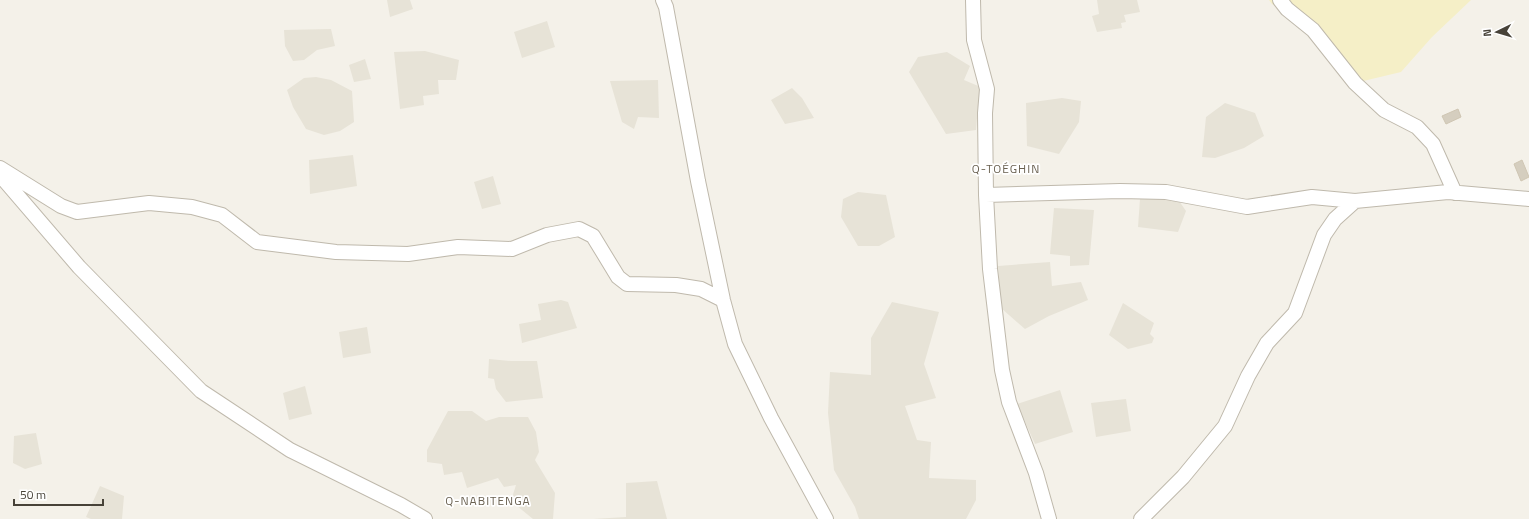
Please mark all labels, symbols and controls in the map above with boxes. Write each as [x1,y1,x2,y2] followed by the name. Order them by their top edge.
[1477,12,1517,52] north arrow
[1479,28,1495,37] text: N
[972,159,1040,178] district label: Q-TOÉGHIN
[14,481,103,507] scale bar
[20,485,46,504] text: 50 m
[445,491,531,510] district label: Q-NABITENGA

